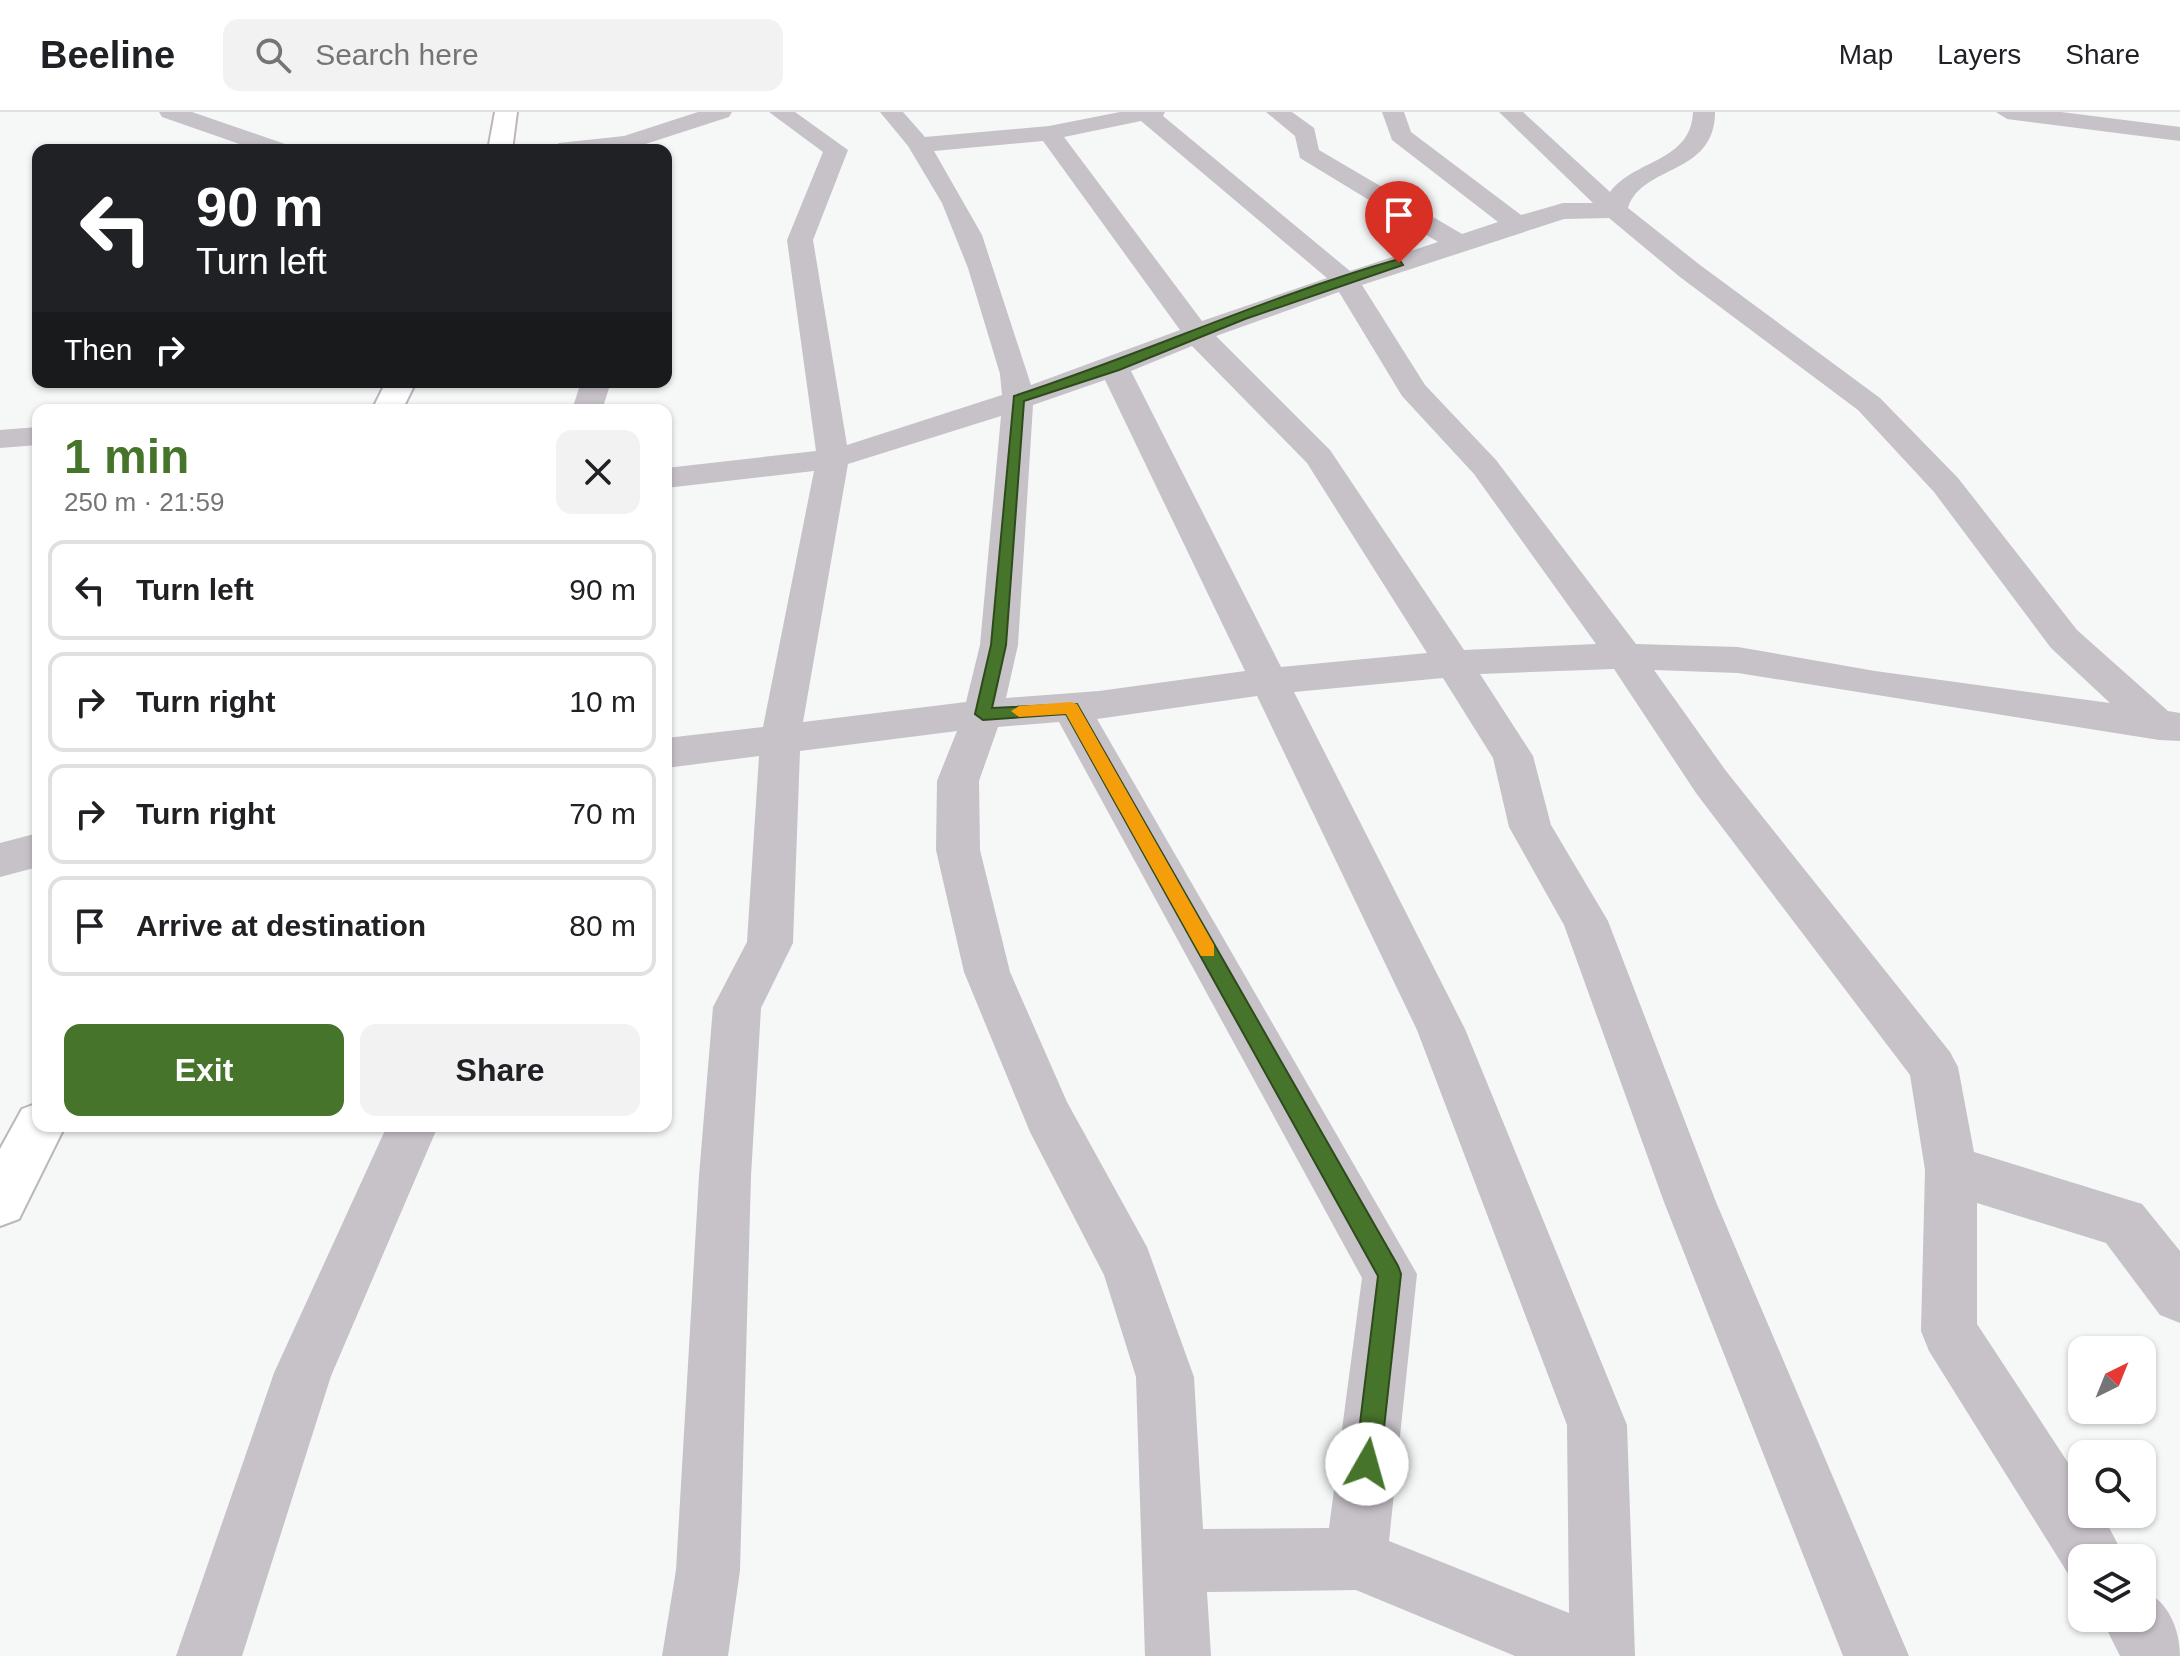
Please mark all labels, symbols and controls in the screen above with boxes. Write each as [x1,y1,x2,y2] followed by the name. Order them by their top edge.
[223,19,783,91] search box
[251,33,295,77] icon: search
[40,34,175,76] text: Beeline
[315,38,479,71] text: Search here
[1839,39,1893,70] text: Map
[1937,39,2021,70] text: Layers
[2065,39,2140,70] text: Share
[196,175,324,238] text: 90 m
[64,176,168,280] icon: left
[1365,181,1433,263] pin
[1377,193,1421,237] icon: arrive
[196,241,327,282] text: Turn left
[148,328,192,372] icon: right
[64,333,132,366] text: Then
[64,430,189,483] text: 1 min
[556,430,640,514] button: close
[64,487,224,517] text: 250 m · 21:59
[68,568,112,612] icon: left
[136,573,254,606] text: Turn left
[569,573,636,606] text: 90 m
[68,680,112,724] icon: right
[136,685,275,718] text: Turn right
[569,685,636,718] text: 10 m
[68,792,112,836] icon: right
[136,797,275,830] text: Turn right
[569,797,636,830] text: 70 m
[68,904,112,948] icon: arrive
[136,909,426,942] text: Arrive at destination
[569,909,636,942] text: 80 m
[64,1024,344,1116] button: Exit
[360,1024,640,1116] button: Share
[2068,1336,2156,1424] north arrow
[2068,1336,2156,1632] map controls
[1325,1422,1409,1506] position arrow
[2068,1440,2156,1528] button: search
[2068,1544,2156,1632] button: layers

